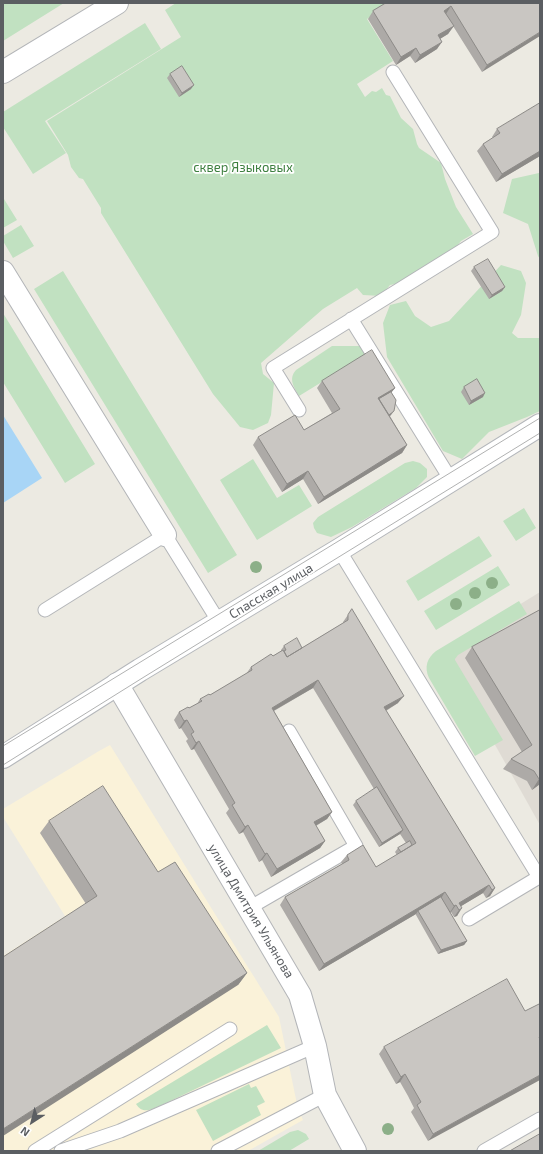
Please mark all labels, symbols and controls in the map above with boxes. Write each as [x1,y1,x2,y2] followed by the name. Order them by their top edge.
[193,160,293,176] park label: сквер Языковых
[226,560,316,622] street label: Спасская улица
[205,841,297,981] street label: улица Дмитрия Ульянова
[12,1102,52,1142] north arrow
[18,1125,32,1140] text: N

